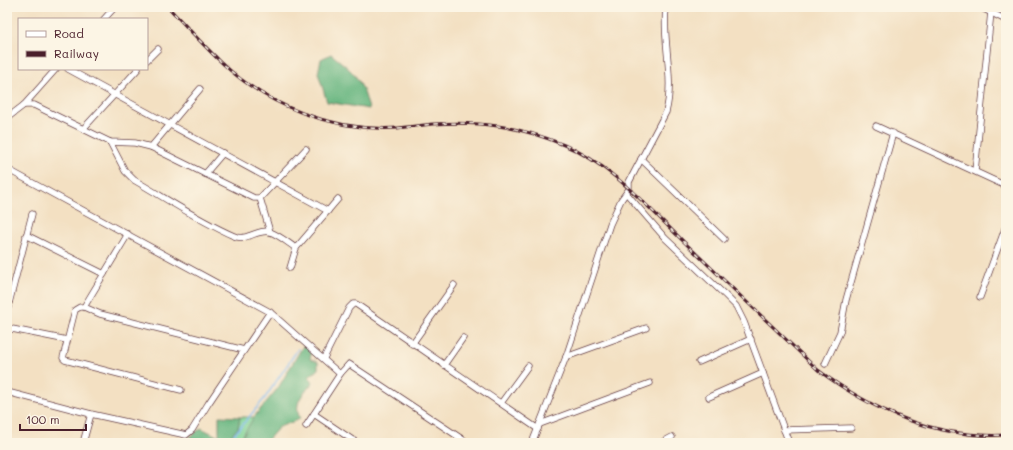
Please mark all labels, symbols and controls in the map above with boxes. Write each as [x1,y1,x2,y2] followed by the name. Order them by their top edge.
[18,18,148,70] legend
[54,25,84,41] text: Road
[54,45,99,61] text: Railway
[20,406,86,432] scale bar
[26,411,60,427] text: 100 m

